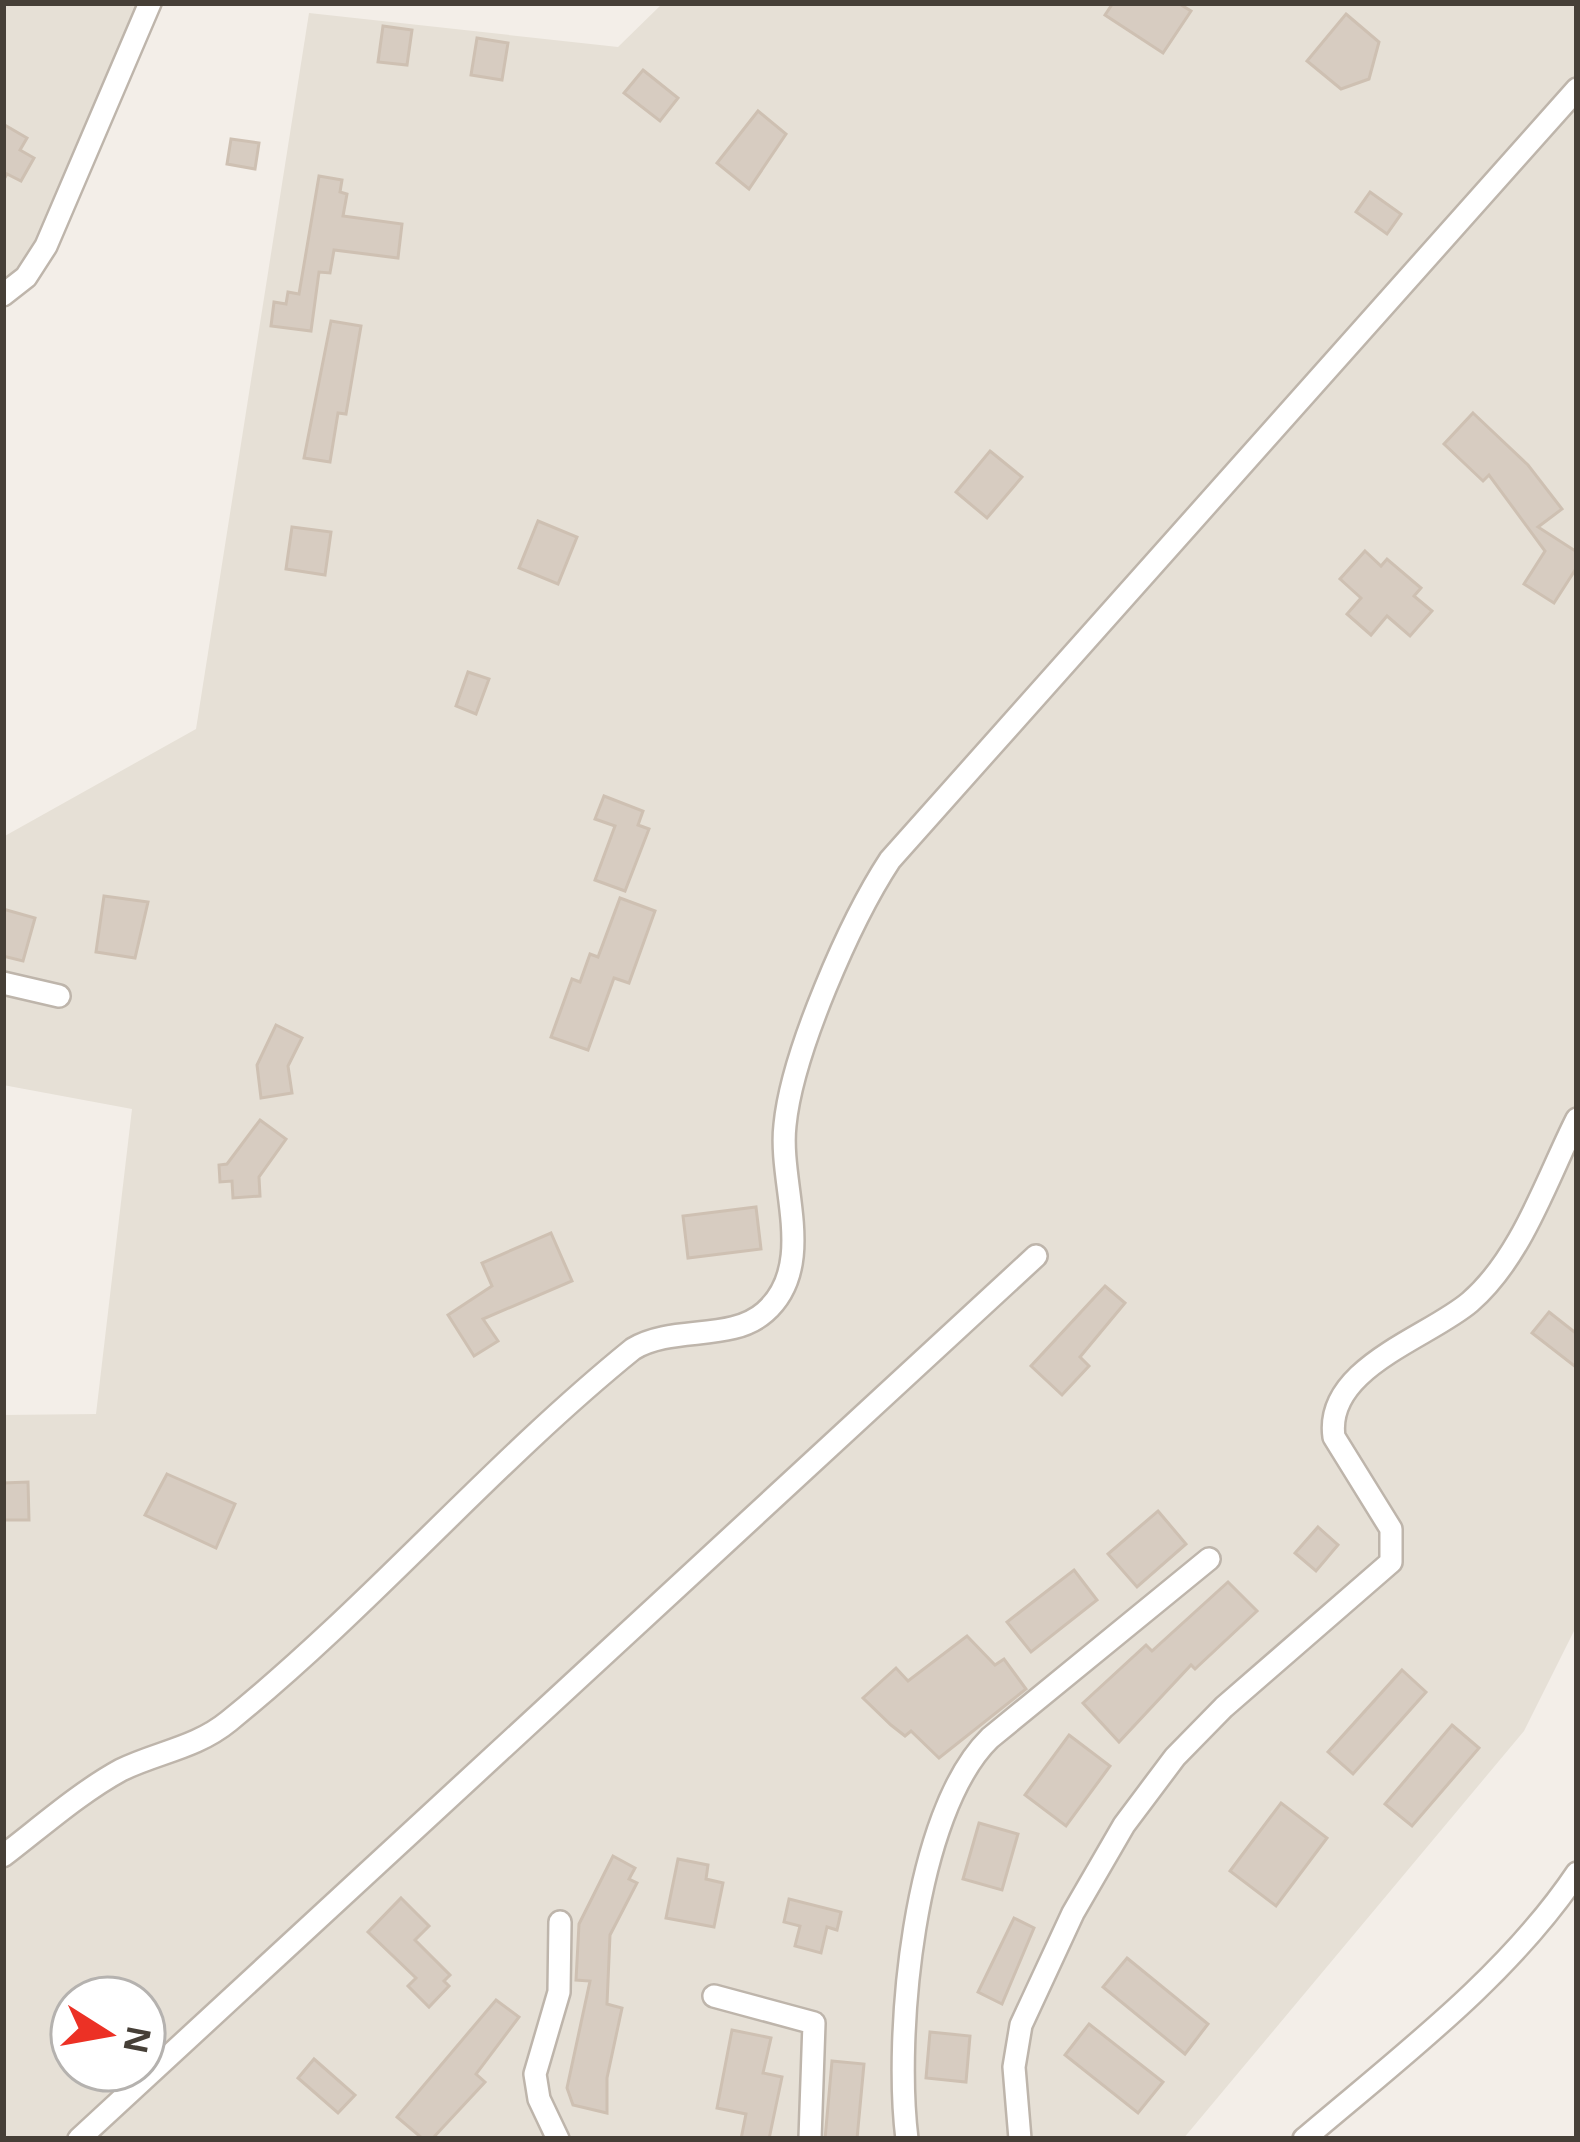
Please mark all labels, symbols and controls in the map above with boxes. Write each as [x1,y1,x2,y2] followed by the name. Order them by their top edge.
[48,1974,168,2094] north arrow
[113,2022,163,2057] text: N

